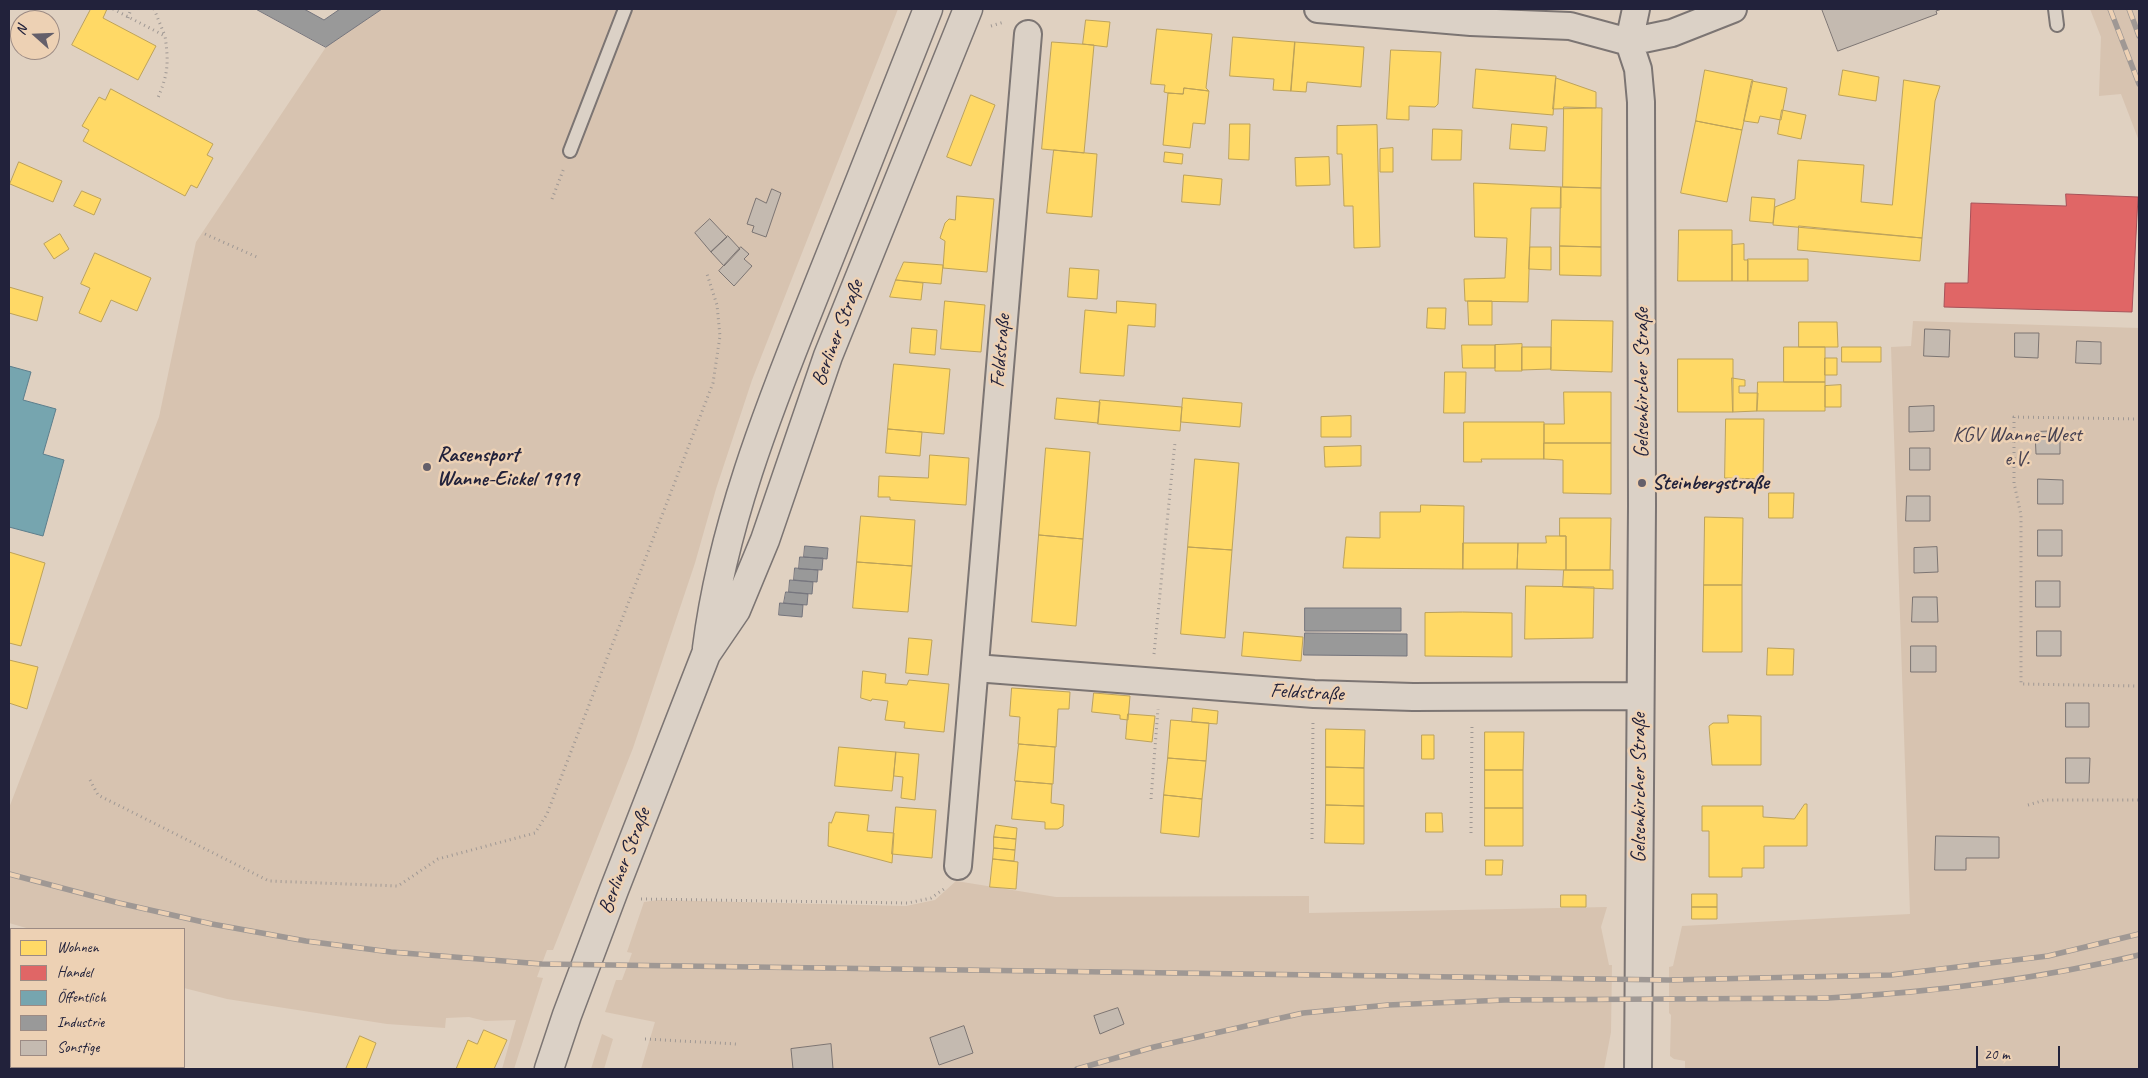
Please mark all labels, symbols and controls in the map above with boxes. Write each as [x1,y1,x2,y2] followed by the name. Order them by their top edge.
[10,10,60,60] north arrow
[12,23,31,37] text: N
[806,277,870,389] street label: Berliner Straße
[1629,308,1655,458] street label: Gelsenkircher Straße
[985,313,1017,389] street label: Feldstraße
[1952,422,2082,472] park label: KGV Wanne-West e.V.
[437,442,579,492] place label: Rasensport Wanne-Eickel 1919
[421,461,433,473] marker: Rasensport Wanne-Eickel 1919
[1652,470,1769,496] place label: Steinbergstraße
[1636,477,1648,489] marker: Steinbergstraße
[1270,678,1344,708] street label: Feldstraße
[1626,713,1652,863] street label: Gelsenkircher Straße
[593,805,657,917] street label: Berliner Straße
[10,928,185,1068] legend
[57,938,98,957] text: Wohnen
[57,963,92,982] text: Handel
[57,988,106,1007] text: Öffentlich
[57,1013,104,1032] text: Industrie
[1978,1036,2062,1068] scale bar
[57,1038,99,1057] text: Sonstige
[1984,1045,2010,1064] text: 20 m

